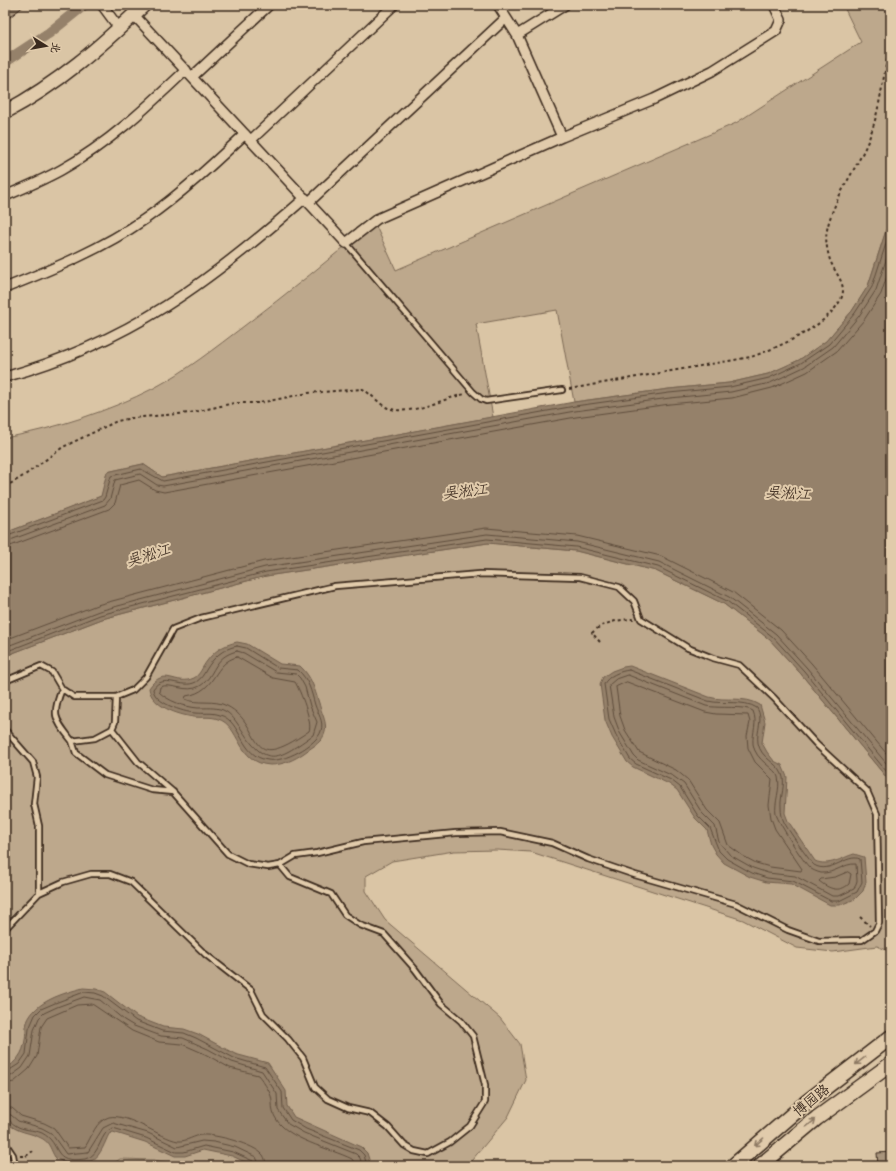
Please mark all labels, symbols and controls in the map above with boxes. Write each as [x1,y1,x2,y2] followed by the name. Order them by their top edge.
[26,26,66,66] north arrow
[47,41,61,54] text: 北
[442,482,490,504] water label: 吴淞江
[765,485,812,505] water label: 吴淞江
[124,541,174,572] water label: 吴淞江
[855,1057,866,1065] one-way arrow
[790,1081,834,1122] street label: 博园路
[806,1119,816,1128] one-way arrow
[754,1138,764,1147] one-way arrow

